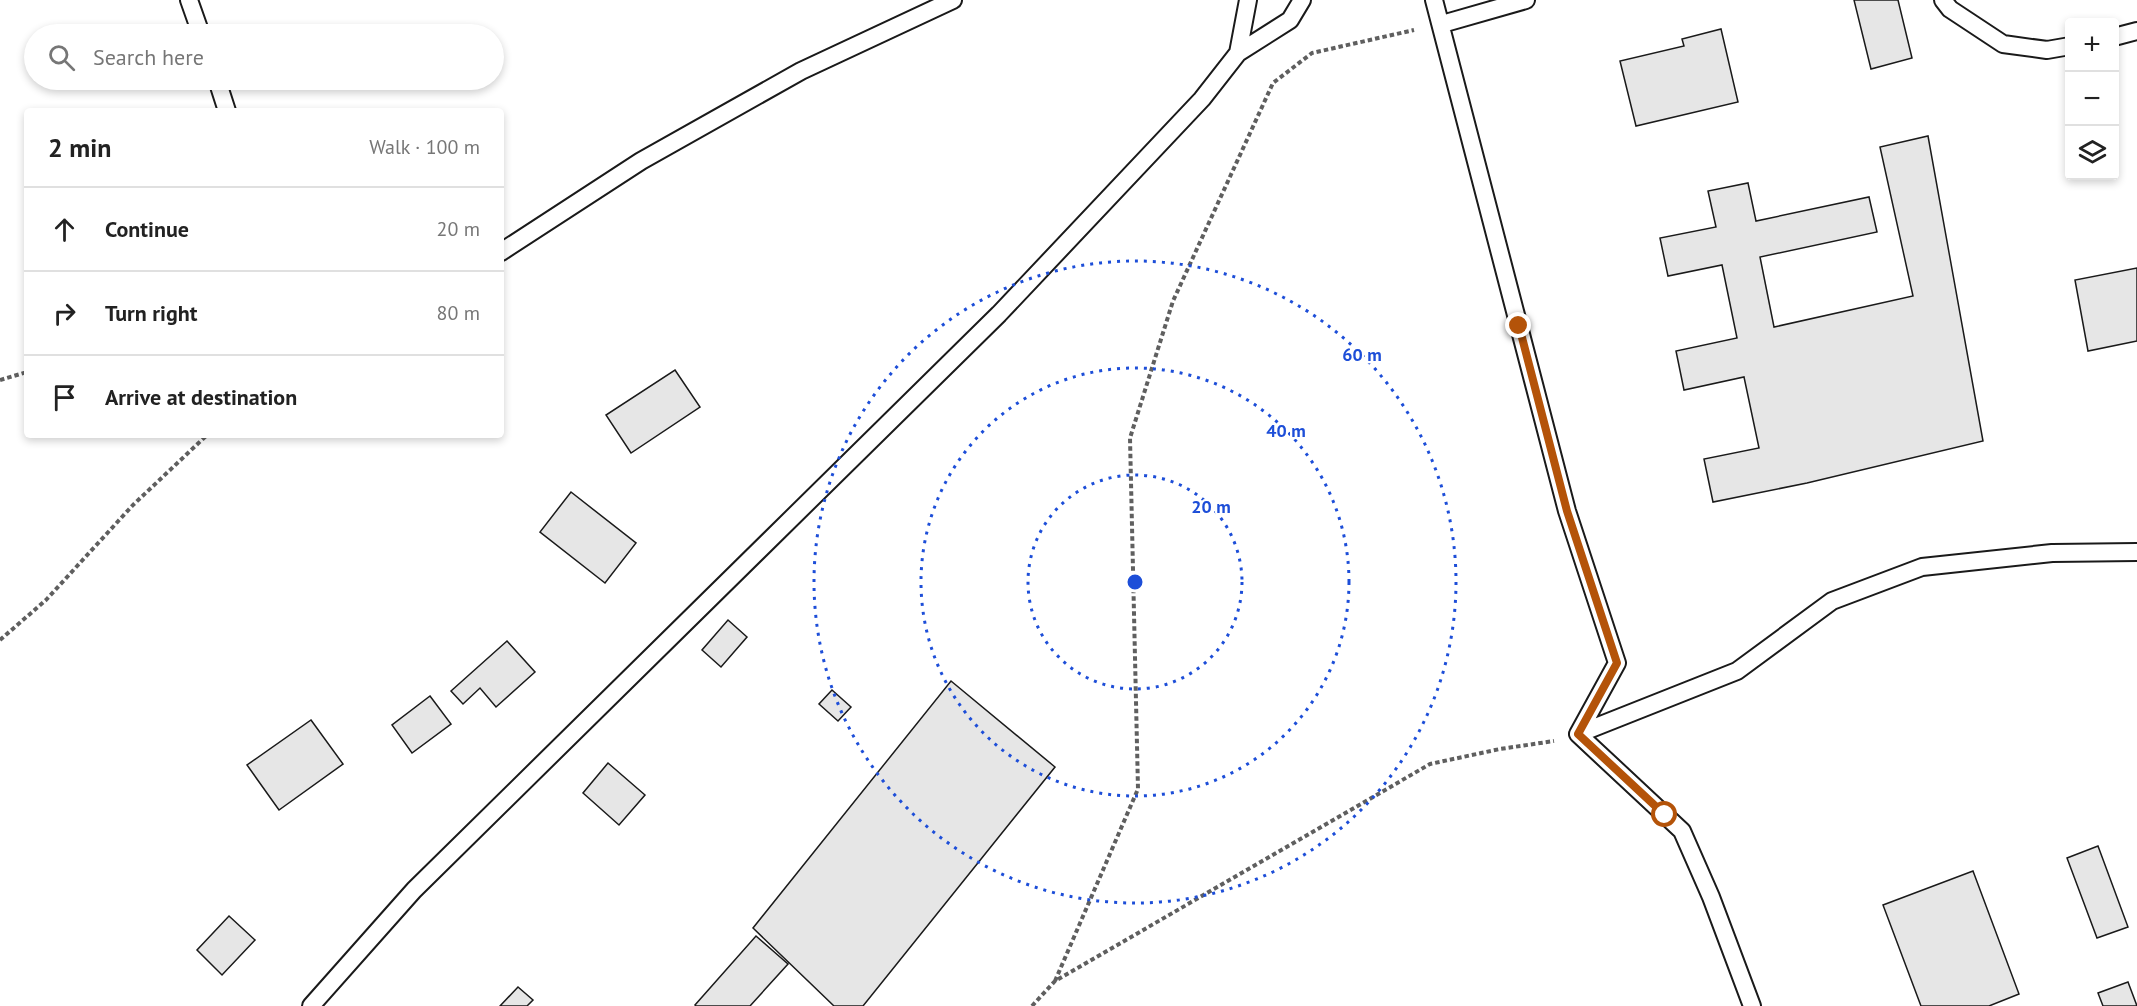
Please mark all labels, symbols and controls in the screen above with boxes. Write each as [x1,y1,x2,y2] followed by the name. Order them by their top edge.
[2065,18,2119,180] map controls
[2065,18,2119,72] button: +
[24,24,504,90] search box
[45,41,78,74] icon: search
[93,43,204,71] text: Search here
[2065,72,2119,126] button: −
[2065,126,2119,180] button: layers
[48,131,111,164] text: 2 min
[369,134,480,160] text: Walk · 100 m
[48,213,81,246] icon: ahead
[105,215,189,243] text: Continue
[437,216,480,242] text: 20 m
[48,297,81,330] icon: right
[105,299,197,327] text: Turn right
[437,300,480,326] text: 80 m
[1505,312,1531,338] route end
[1342,343,1382,366] text: 60 m
[48,381,81,414] icon: arrive
[105,383,297,411] text: Arrive at destination
[1266,419,1306,442] text: 40 m
[1191,495,1231,518] text: 20 m
[1125,572,1145,592] centre of rings
[1651,801,1677,827] route start

